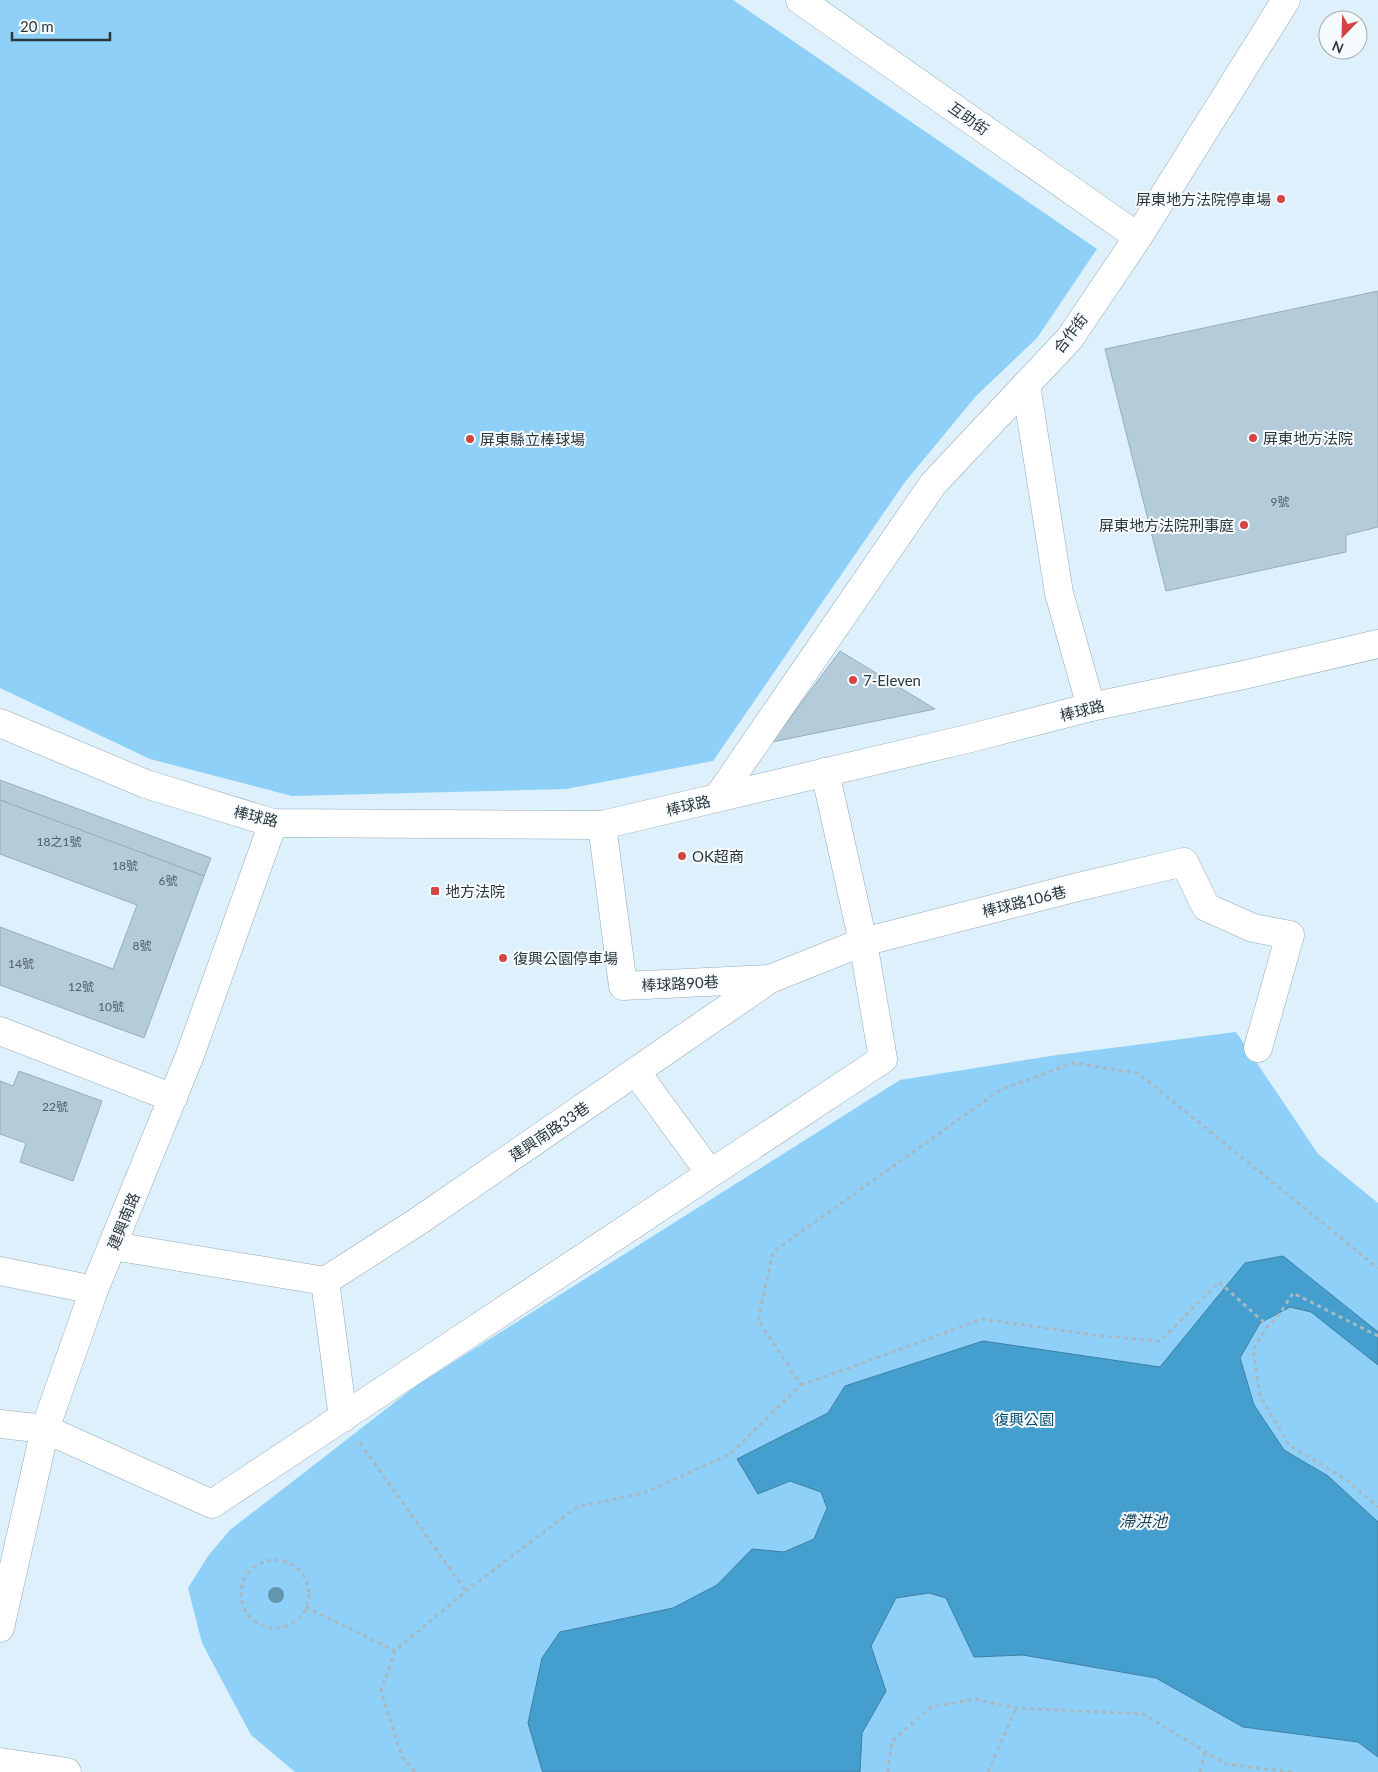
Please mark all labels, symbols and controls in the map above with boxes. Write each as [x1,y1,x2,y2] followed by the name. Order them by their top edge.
[12,10,110,42] scale bar
[1318,10,1368,60] north arrow
[20,17,54,35] text: 20 m
[1329,37,1346,57] text: N
[945,98,993,138] street label: 互助街
[1136,190,1271,208] place label: 屏東地方法院停車場
[1275,193,1287,205] marker: 屏東地方法院停車場
[1049,310,1091,356] street label: 合作街
[1263,429,1353,447] place label: 屏東地方法院
[480,430,585,448] place label: 屏東縣立棒球場
[1247,432,1259,444] marker: 屏東地方法院
[464,433,476,445] marker: 屏東縣立棒球場
[1271,494,1289,509] house number: 9號
[1099,516,1234,534] place label: 屏東地方法院刑事庭
[1238,519,1250,531] marker: 屏東地方法院刑事庭
[863,671,921,689] place label: 7-Eleven
[847,674,859,686] marker: 7-Eleven
[1058,696,1106,724] street label: 棒球路
[664,791,712,819] street label: 棒球路
[232,802,280,830] street label: 棒球路
[37,834,81,849] house number: 18之1號
[692,847,744,865] place label: OK超商
[676,850,688,862] marker: OK超商
[112,858,138,873] house number: 18號
[159,873,177,888] house number: 6號
[445,882,505,900] place label: 地方法院
[980,882,1068,920] street label: 棒球路106巷
[429,885,441,897] marker: 地方法院
[133,938,151,953] house number: 8號
[513,949,618,967] place label: 復興公園停車場
[497,952,509,964] marker: 復興公園停車場
[8,956,34,971] house number: 14號
[641,972,719,994] street label: 棒球路90巷
[68,979,94,994] house number: 12號
[98,999,124,1014] house number: 10號
[506,1098,592,1164] street label: 建興南路33巷
[42,1099,68,1114] house number: 22號
[103,1190,143,1252] street label: 建興南路
[994,1410,1054,1428] park label: 復興公園
[1119,1511,1169,1530] water label: 滯洪池

